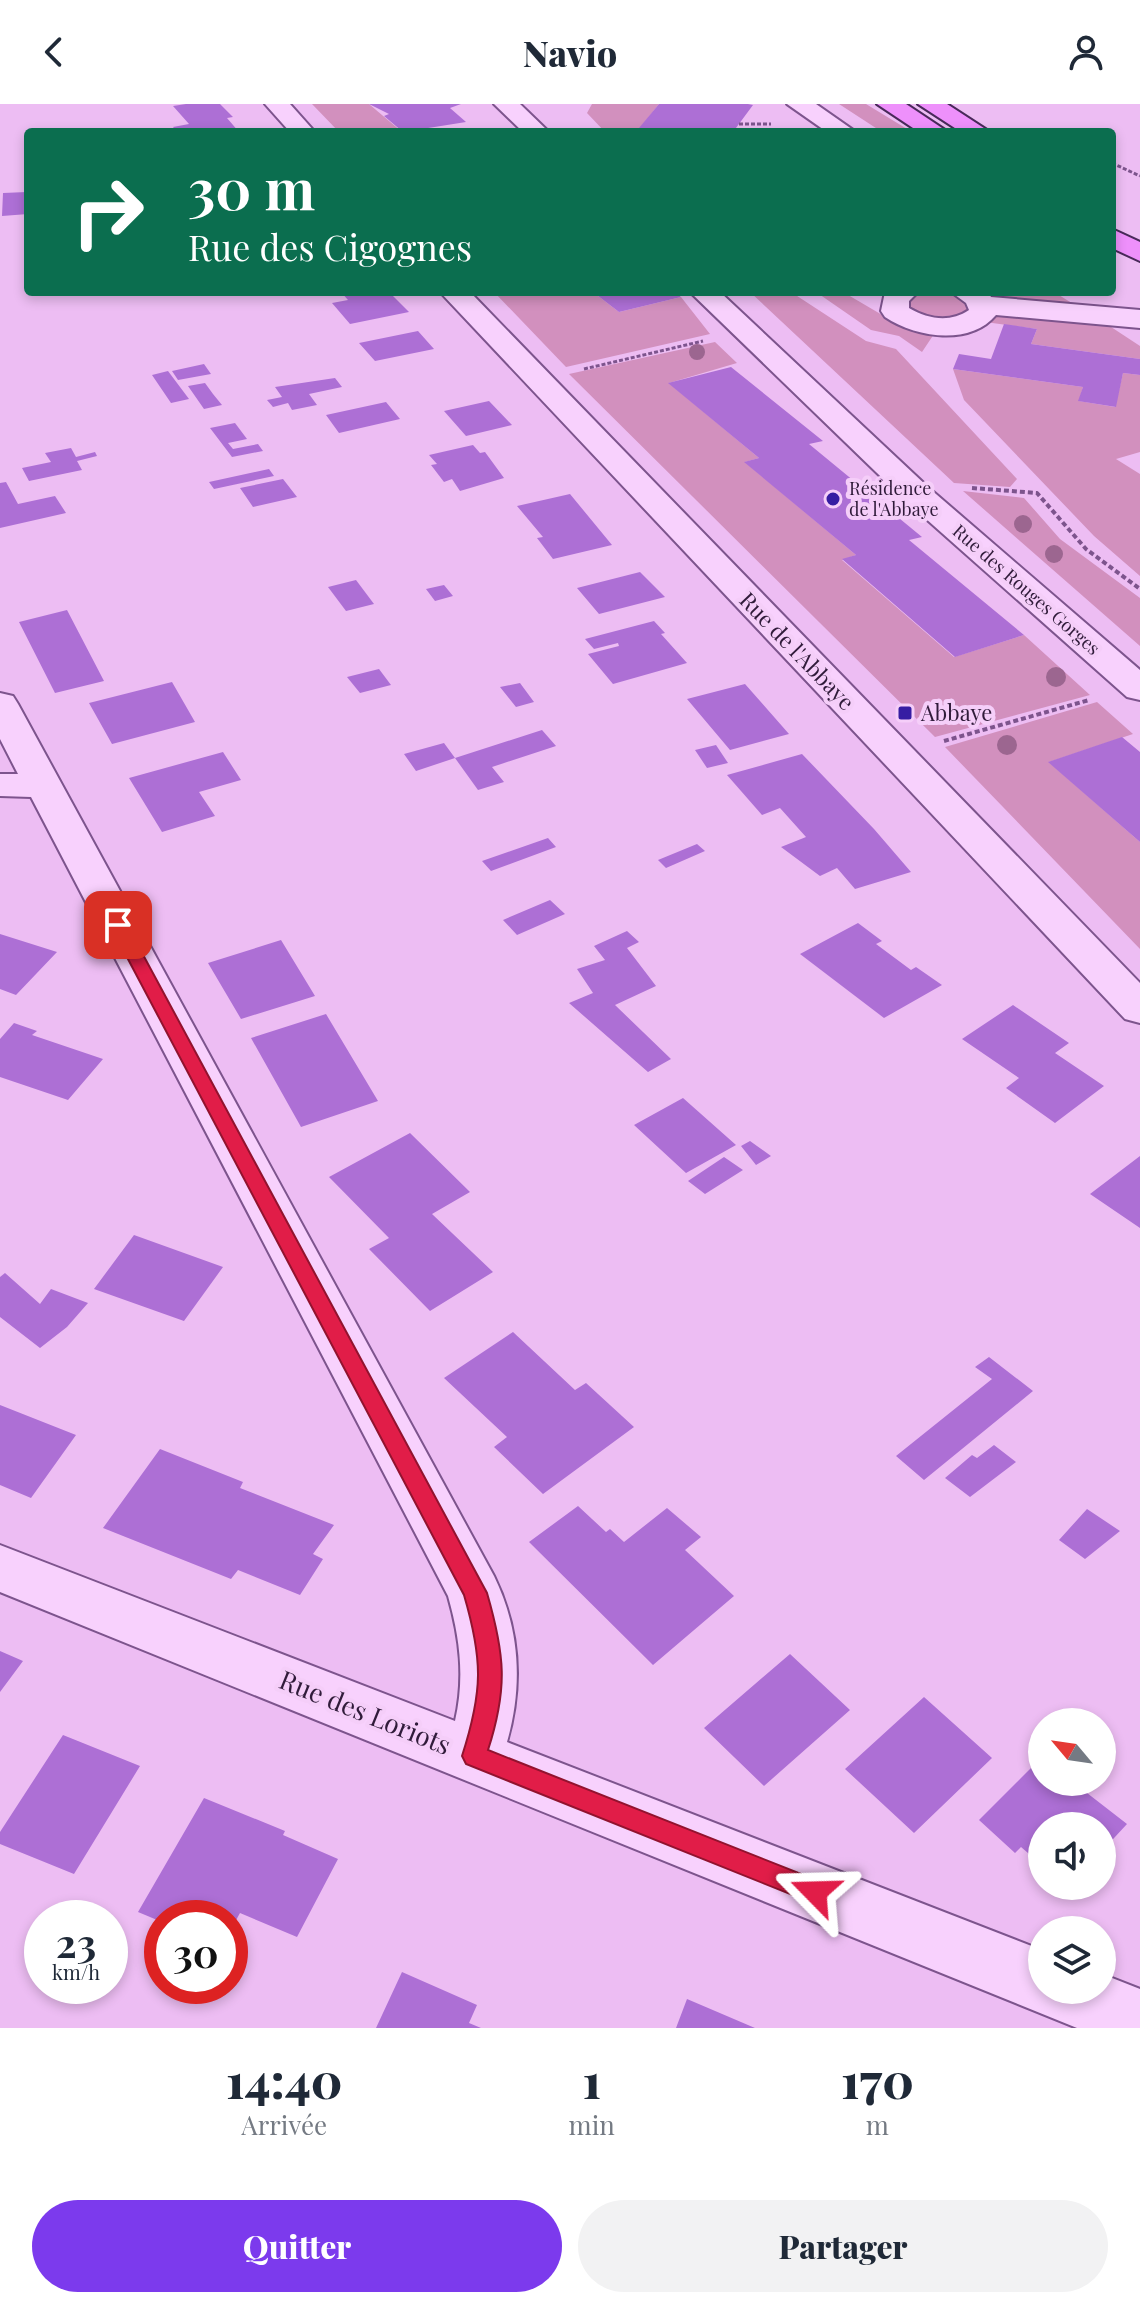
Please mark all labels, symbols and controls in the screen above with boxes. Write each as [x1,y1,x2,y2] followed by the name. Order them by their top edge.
[523,28,617,76] text: Navio
[32,30,76,74] icon: back
[1064,30,1108,74] icon: person
[188,150,315,225] text: 30 m
[56,160,160,264] icon: right
[188,222,472,270] text: Rue des Cigognes
[849,476,939,521] place label: Résidence de l'Abbaye
[824,490,842,508] marker: Résidence de l'Abbaye
[948,519,1105,660] street label: Rue des Rouges Gorges
[734,585,862,716] street label: Rue de l'Abbaye
[920,697,992,727] place label: Abbaye
[896,704,914,722] marker: Abbaye
[84,891,152,959] pin
[96,903,140,947] icon: arrive
[275,1661,456,1762] street label: Rue des Loriots
[1028,1708,1116,1796] north arrow
[1028,1708,1116,2004] map controls
[1028,1812,1116,1900] button: sound
[773,1850,857,1934] position arrow
[144,1900,248,2004] speed limit sign: 30
[56,1915,96,1968] text: 23
[1028,1916,1116,2004] button: layers
[52,1958,100,1985] text: km/h
[226,2047,342,2111] text: 14:40
[582,2047,601,2111] text: 1
[841,2047,914,2111] text: 170
[241,2107,327,2142] text: Arrivée
[569,2107,615,2142] text: min
[866,2107,889,2142] text: m
[32,2200,562,2292] button: Quitter
[578,2200,1108,2292] button: Partager

